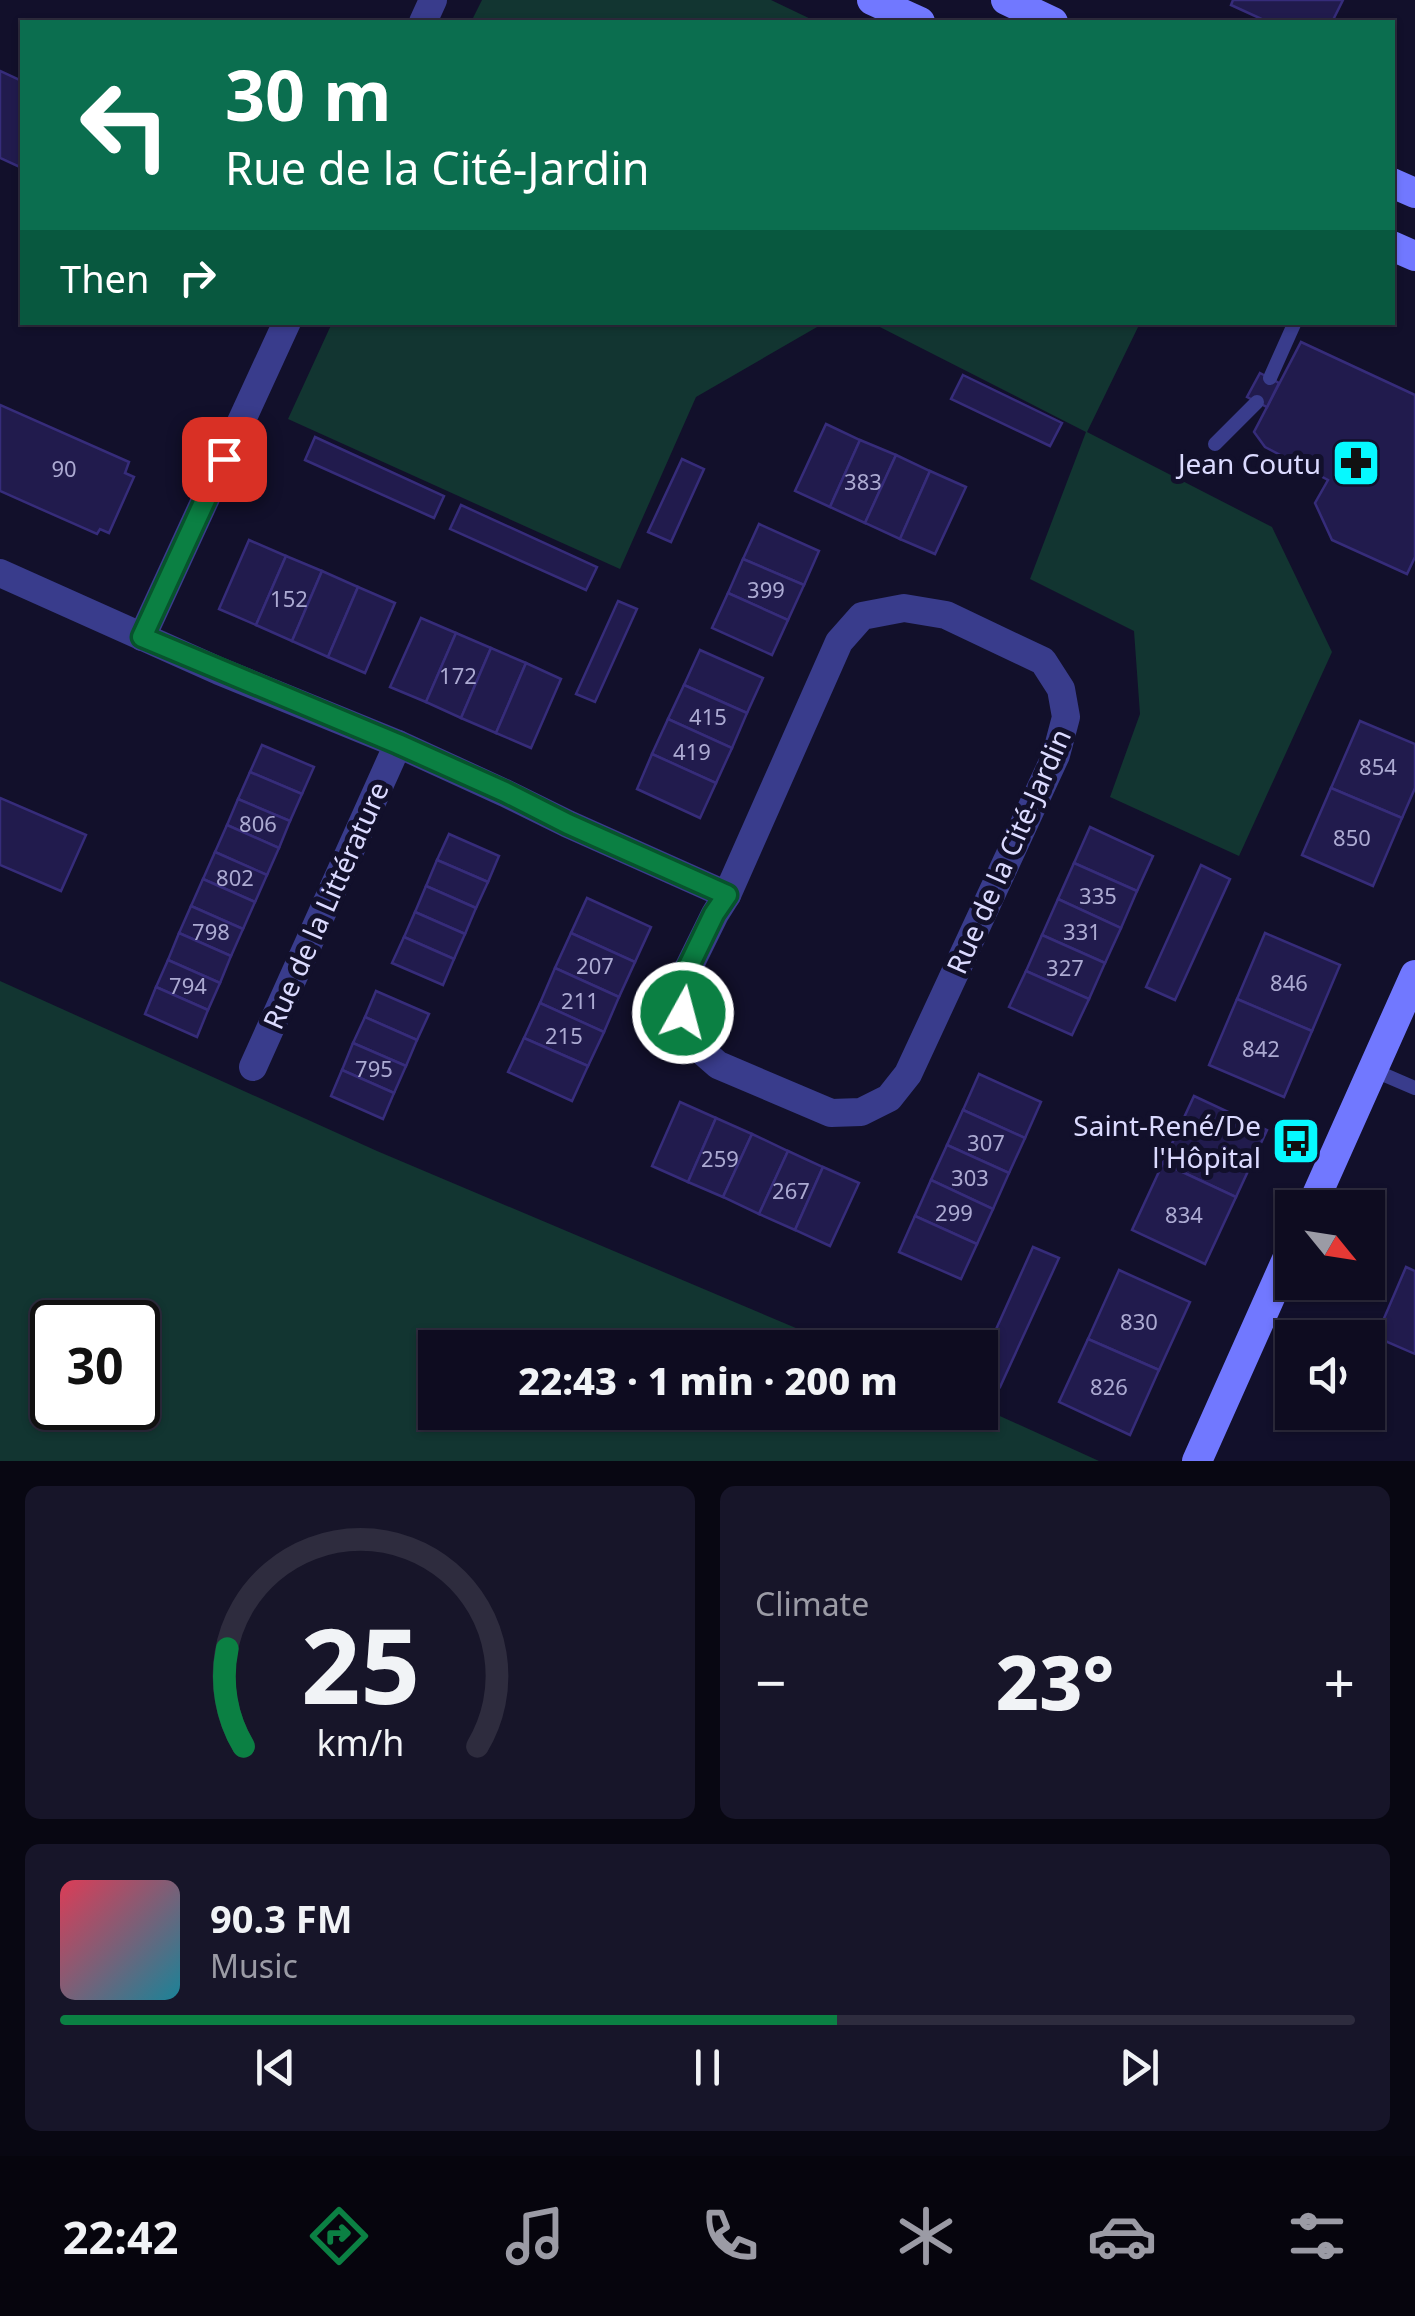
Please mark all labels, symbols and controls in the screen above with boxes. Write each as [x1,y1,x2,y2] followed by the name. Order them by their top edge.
[225,46,392,142] text: 30 m
[60,60,190,190] icon: left
[225,137,650,198] text: Rue de la Cité-Jardin
[170,250,225,305] icon: right
[60,252,150,304] text: Then
[182,417,267,502] pin
[197,432,252,487] icon: arrive
[1330,437,1382,489] pharmacy icon: Jean Coutu
[1175,444,1321,482] place label: Jean Coutu
[51,453,77,483] house number: 90
[844,466,882,496] house number: 383
[747,574,785,604] house number: 399
[270,583,308,613] house number: 152
[439,660,477,690] house number: 172
[689,701,727,731] house number: 415
[937,723,1079,979] street label: Rue de la Cité-Jardin
[673,736,711,766] house number: 419
[1359,751,1397,781] house number: 854
[253,775,397,1035] street label: Rue de la Littérature
[239,808,277,838] house number: 806
[1333,822,1371,852] house number: 850
[216,862,254,892] house number: 802
[1079,880,1117,910] house number: 335
[192,916,230,946] house number: 798
[1063,916,1101,946] house number: 331
[576,950,614,980] house number: 207
[1046,952,1084,982] house number: 327
[631,961,735,1065] position arrow
[1270,967,1308,997] house number: 846
[169,970,207,1000] house number: 794
[561,985,599,1015] house number: 211
[545,1020,583,1050] house number: 215
[1242,1033,1280,1063] house number: 842
[355,1053,393,1083] house number: 795
[1073,1106,1261,1176] place label: Saint-René/De l'Hôpital
[1270,1115,1322,1167] bus stop icon: Saint-René/De l'Hôpital
[967,1127,1005,1157] house number: 307
[701,1143,739,1173] house number: 259
[951,1162,989,1192] house number: 303
[772,1175,810,1205] house number: 267
[1275,1190,1385,1300] north arrow
[1275,1190,1385,1430] map controls
[935,1197,973,1227] house number: 299
[1165,1199,1203,1229] house number: 834
[30,1300,160,1430] speed limit sign: 30
[1120,1306,1158,1336] house number: 830
[1275,1320,1385,1430] button: sound
[518,1354,898,1406] text: 22:43 · 1 min · 200 m
[1090,1371,1128,1401] house number: 826
[755,1582,869,1625] text: Climate
[301,1593,419,1734] text: 25
[996,1630,1114,1732] text: 23°
[755,1644,786,1719] text: −
[1324,1644,1355,1719] text: +
[316,1718,404,1766] text: km/h
[210,1892,352,1944] text: 90.3 FM
[210,1944,298,1987] text: Music
[248,2040,303,2095] icon: previous
[680,2040,735,2095] icon: pause
[1112,2040,1167,2095] icon: next
[304,2201,374,2271] icon: directions
[500,2201,570,2271] icon: music
[695,2201,765,2271] icon: phone
[891,2201,961,2271] icon: climate
[1087,2201,1157,2271] icon: car
[1282,2201,1352,2271] icon: filters
[63,2206,178,2267] text: 22:42

